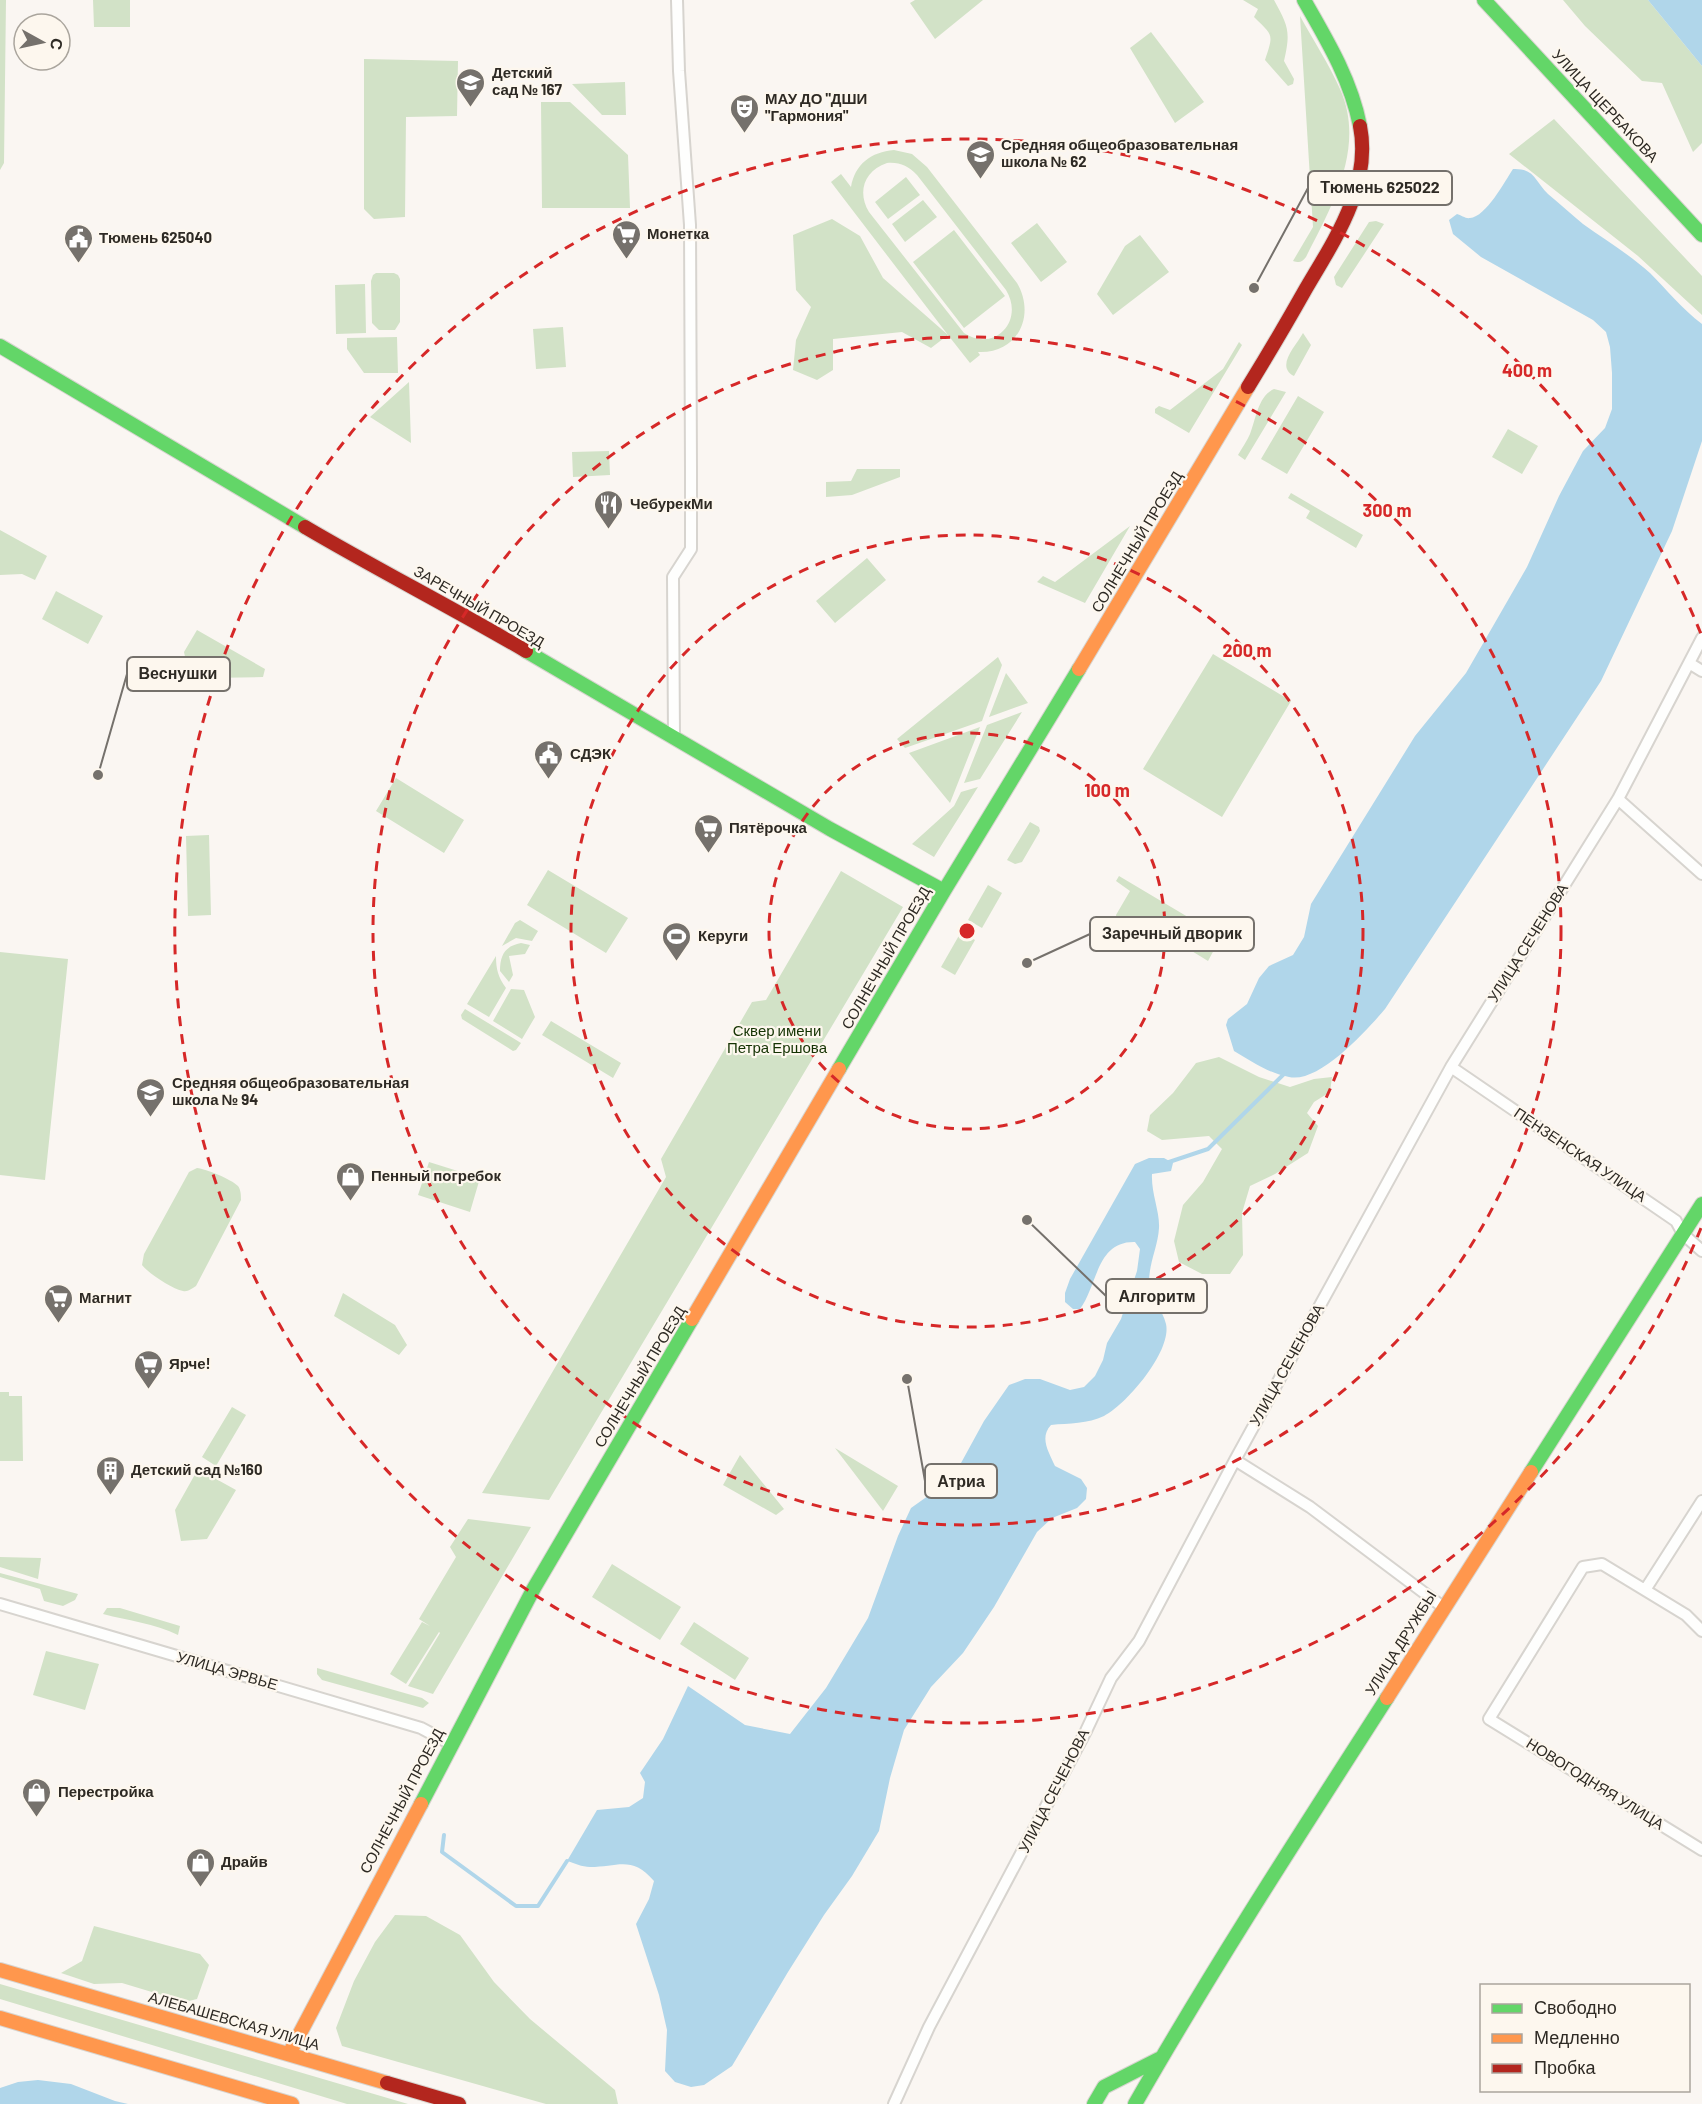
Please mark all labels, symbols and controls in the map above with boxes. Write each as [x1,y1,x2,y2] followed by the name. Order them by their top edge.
[12,12,72,72] north arrow
[47,37,68,52] text: С
[1549,45,1662,165] street label: УЛИЦА ЩЕРБАКОВА
[492,63,562,98] place label: Детский сад № 167
[455,66,487,108] school or university icon: Детский сад № 167
[765,89,867,124] place label: МАУ ДО "ДШИ "Гармония"
[728,92,760,134] theatre icon: МАУ ДО "ДШИ "Гармония"
[1001,135,1238,170] place label: Средняя общеобразовательная школа № 62
[964,138,996,180] school or university icon: Средняя общеобразовательная школа № 62
[1308,171,1452,205] callout: Тюмень 625022
[1320,177,1440,196] text: Тюмень 625022
[610,218,642,260] supermarket icon: Монетка
[62,222,94,264] public building icon: Тюмень 625040
[647,224,710,242] place label: Монетка
[99,228,212,246] place label: Тюмень 625040
[1502,359,1552,381] text: 400 m
[1087,468,1185,615] street label: СОЛНЕЧНЫЙ ПРОЕЗД
[593,488,625,530] restaurant icon: ЧебурекМи
[630,494,713,512] place label: ЧебурекМи
[1363,499,1411,521] text: 300 m
[411,561,548,651] street label: ЗАРЕЧНЫЙ ПРОЕЗД
[1222,639,1272,661] text: 200 m
[127,657,230,691] callout: Веснушки
[139,663,217,682] text: Веснушки
[533,738,565,780] public building icon: СДЭК
[570,744,612,762] place label: СДЭК
[1084,779,1130,801] text: 100 m
[692,812,724,854] supermarket icon: Пятёрочка
[729,818,807,836] place label: Пятёрочка
[1483,880,1571,1005] street label: УЛИЦА СЕЧЕНОВА
[837,883,933,1032] street label: СОЛНЕЧНЫЙ ПРОЕЗД
[1090,917,1254,951] callout: Заречный дворик
[661,920,693,962] sports icon: Керуги
[957,921,977,941] centre of rings
[1102,923,1243,942] text: Заречный дворик
[698,926,748,944] place label: Керуги
[727,1021,828,1056] park label: Сквер имени Петра Ершова
[172,1073,409,1108] place label: Средняя общеобразовательная школа № 94
[135,1076,167,1118] school or university icon: Средняя общеобразовательная школа № 94
[1511,1103,1650,1205] street label: ПЕНЗЕНСКАЯ УЛИЦА
[334,1160,366,1202] shop icon: Пенный погребок
[371,1166,501,1184] place label: Пенный погребок
[1106,1279,1207,1313] callout: Алгоритм
[42,1282,74,1324] supermarket icon: Магнит
[1118,1286,1196,1305] text: Алгоритм
[79,1288,132,1306] place label: Магнит
[1245,1300,1327,1429] street label: УЛИЦА СЕЧЕНОВА
[590,1303,688,1450] street label: СОЛНЕЧНЫЙ ПРОЕЗД
[132,1348,164,1390] supermarket icon: Ярче!
[169,1354,211,1372] place label: Ярче!
[94,1454,126,1496] building icon: Детский сад №160
[131,1460,262,1478] place label: Детский сад №160
[925,1464,997,1498] callout: Атриа
[937,1471,985,1490] text: Атриа
[1361,1587,1440,1698] street label: УЛИЦА ДРУЖБЫ
[175,1647,280,1693] street label: УЛИЦА ЭРВЬЕ
[355,1725,447,1876] street label: СОЛНЕЧНЫЙ ПРОЕЗД
[1014,1726,1092,1855] street label: УЛИЦА СЕЧЕНОВА
[1523,1733,1668,1833] street label: НОВОГОДНЯЯ УЛИЦА
[21,1776,53,1818] shop icon: Перестройка
[58,1782,154,1800] place label: Перестройка
[184,1846,216,1888] shop icon: Драйв
[221,1852,268,1870] place label: Драйв
[1480,1984,1690,2092] legend
[147,1987,322,2053] street label: АЛЕБАШЕВСКАЯ УЛИЦА
[1534,1996,1617,2018] text: Свободно
[1534,2026,1620,2048] text: Медленно
[1534,2056,1597,2078] text: Пробка

